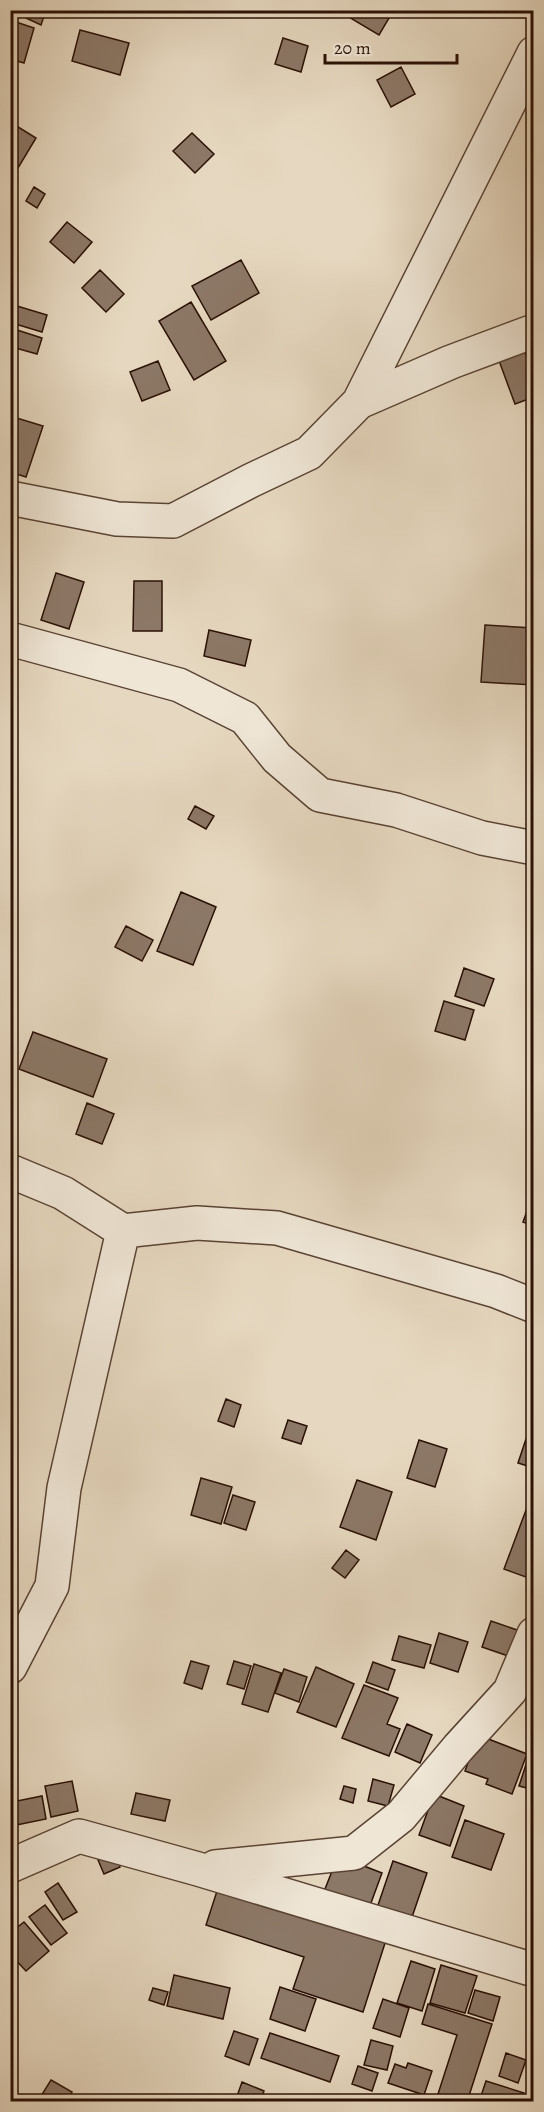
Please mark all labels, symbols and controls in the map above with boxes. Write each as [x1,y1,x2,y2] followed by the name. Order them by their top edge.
[325,27,457,65] scale bar
[334,36,371,60] text: 20 m

